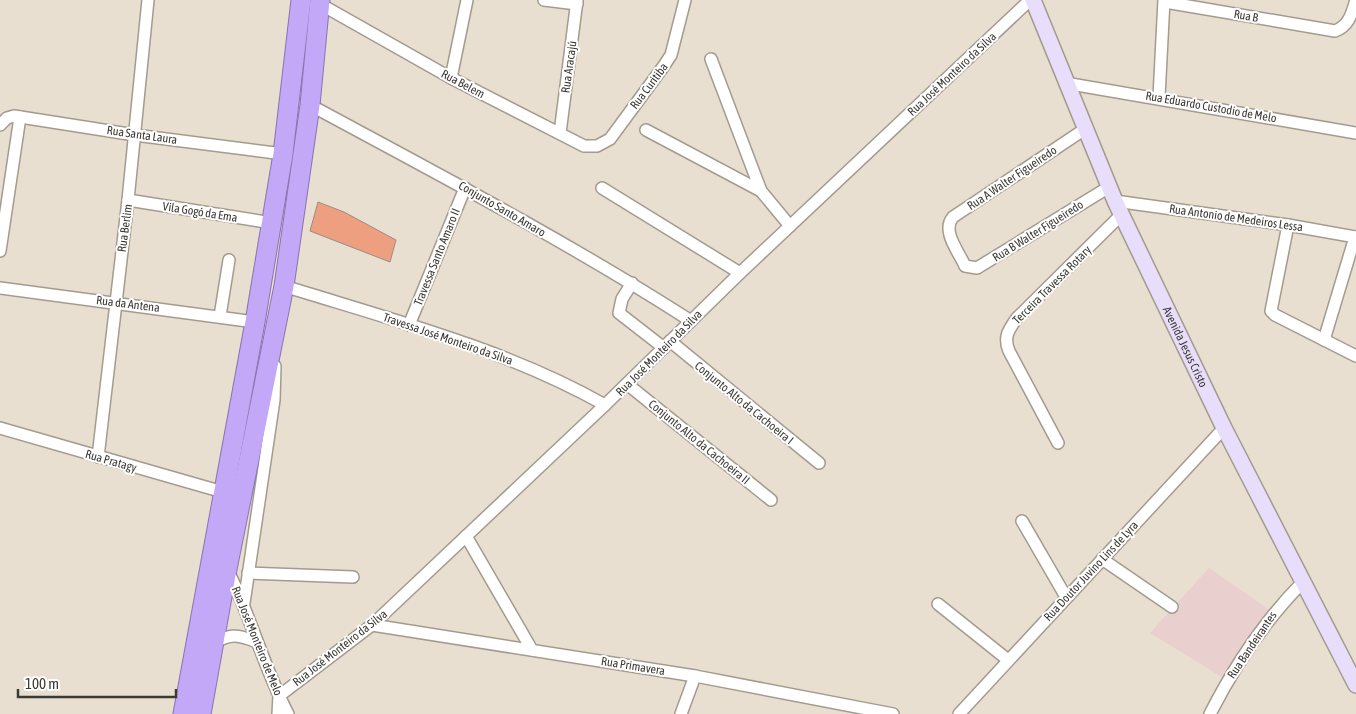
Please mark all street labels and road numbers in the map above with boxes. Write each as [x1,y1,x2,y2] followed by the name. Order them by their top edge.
[1233,7,1260,25] street label: Rua B
[905,29,999,119] street label: Rua José Monteiro da Silva
[558,40,580,94] street label: Rua Aracajú
[627,60,671,112] street label: Rua Curitiba
[439,67,487,101] street label: Rua Belem
[1144,89,1278,125] street label: Rua Eduardo Custodio de Melo
[106,123,178,147] street label: Rua Santa Laura
[965,143,1060,213] street label: Rua A Walter Figueiredo
[456,178,548,240] street label: Conjunto Santo Amaro
[990,197,1086,265] street label: Rua B Walter Figueiredo
[162,199,238,225] street label: Vila Gogó da Ema
[1168,202,1304,234] street label: Rua Antonio de Medeiros Lessa
[115,203,135,253] street label: Rua Berlim
[411,206,463,308] street label: Travessa Santo Amaro II
[1010,243,1094,327] street label: Terceira Travessa Rotary
[95,293,161,315] street label: Rua da Antena
[1160,304,1211,390] street label: Avenida Jesus Cristo
[613,307,705,399] street label: Rua José Monteiro da Silva
[381,310,515,368] street label: Travessa José Monteiro da Silva
[692,359,796,447] street label: Conjunto Alto da Cachoeira I
[646,397,752,487] street label: Conjunto Alto da Cachoeira II
[84,447,138,475] street label: Rua Pratagy
[1041,518,1141,624] street label: Rua Doutor Juvino Lins de Lyra
[229,584,285,698] street label: Rua José Monteiro de Melo
[290,607,390,689] street label: Rua José Monteiro da Silva
[1224,609,1280,681] street label: Rua Bandeirantes
[600,654,666,678] street label: Rua Primavera

